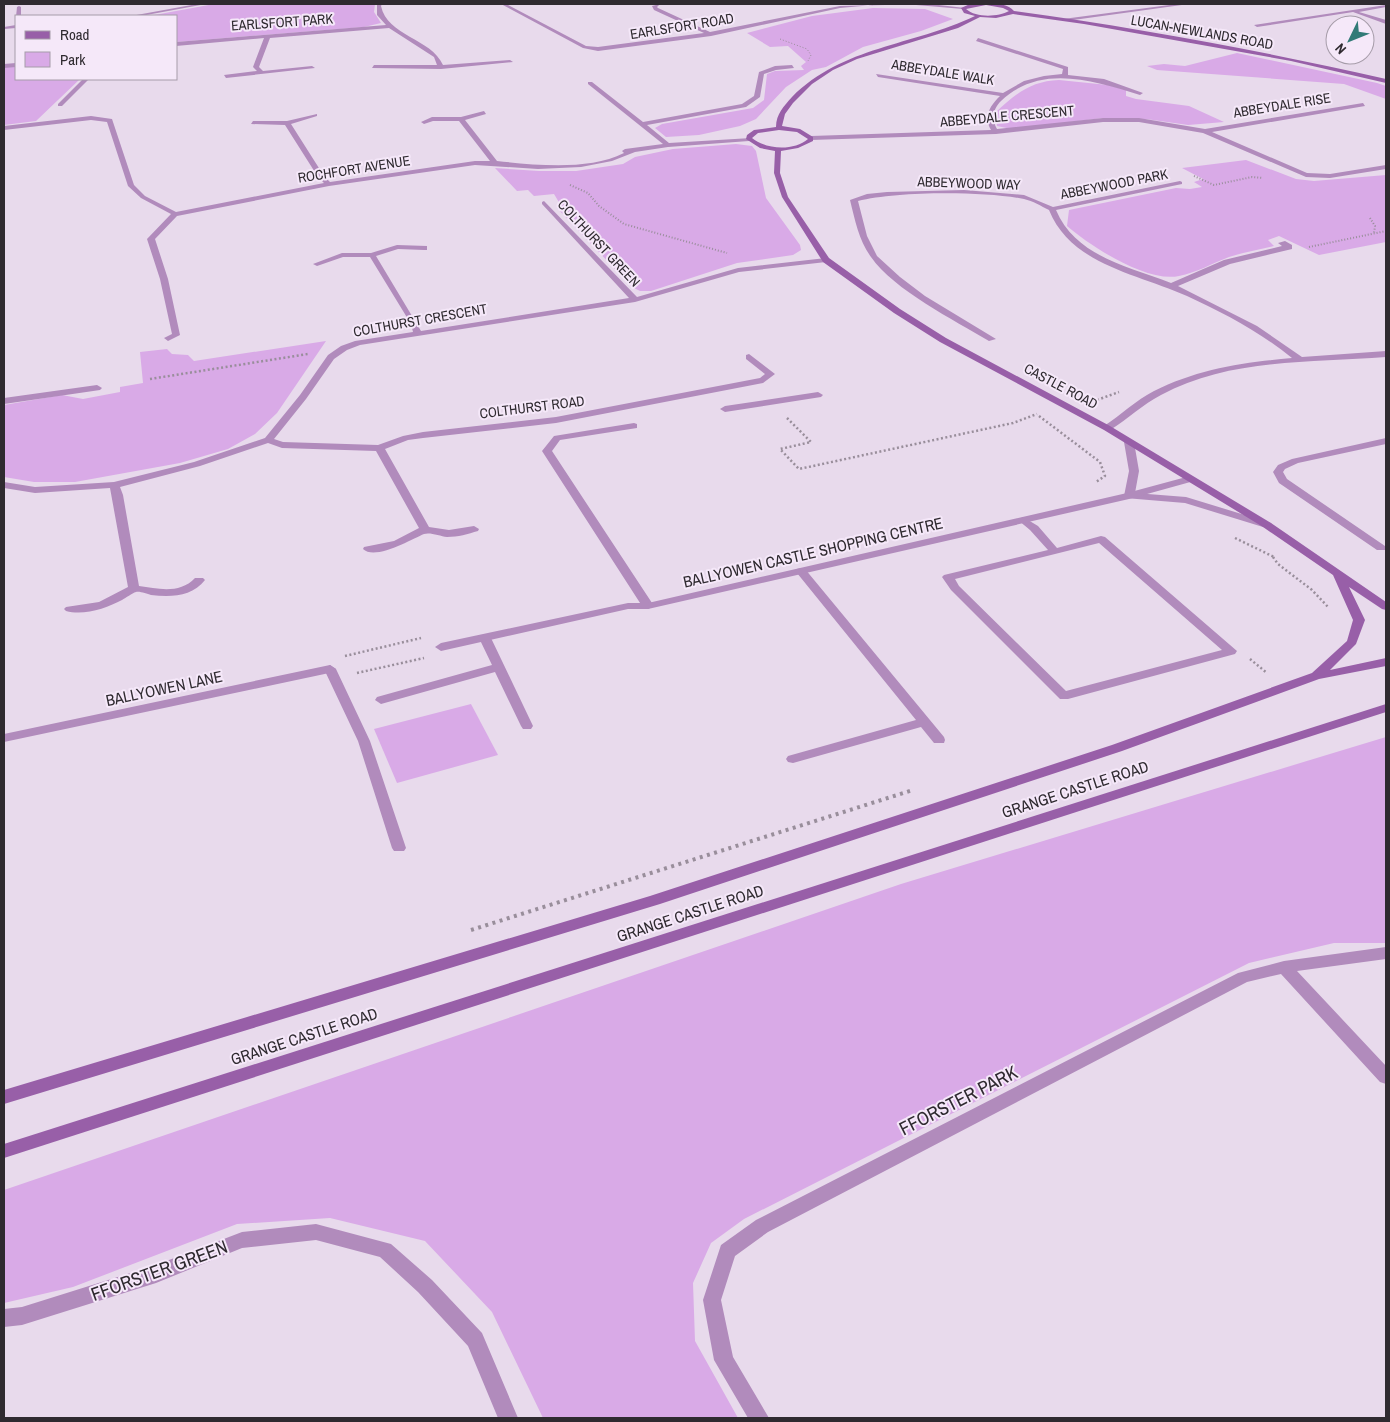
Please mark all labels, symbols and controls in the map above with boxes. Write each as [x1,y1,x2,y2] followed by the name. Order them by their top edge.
[230,9,334,35] street label: EARLSFORT PARK
[629,9,735,43] street label: EARLSFORT ROAD
[1129,11,1275,53] street label: LUCAN-NEWLANDS ROAD
[15,15,178,80] legend
[1325,15,1375,65] north arrow
[60,24,89,45] text: Road
[1331,40,1350,58] text: N
[60,49,86,70] text: Park
[889,55,996,89] street label: ABBEYDALE WALK
[1231,88,1332,122] street label: ABBEYDALE RISE
[938,101,1075,131] street label: ABBEYDALE CRESCENT
[296,151,412,187] street label: ROCHFORT AVENUE
[1058,165,1169,203] street label: ABBEYWOOD PARK
[916,172,1021,194] street label: ABBEYWOOD WAY
[554,195,644,291] street label: COLTHURST GREEN
[352,299,488,341] street label: COLTHURST CRESCENT
[1021,359,1101,413] street label: CASTLE ROAD
[479,392,585,422] street label: COLTHURST ROAD
[681,511,945,593] street label: BALLYOWEN CASTLE SHOPPING CENTRE
[104,665,224,711] street label: BALLYOWEN LANE
[999,755,1151,823] street label: GRANGE CASTLE ROAD
[614,879,766,947] street label: GRANGE CASTLE ROAD
[228,1002,380,1070] street label: GRANGE CASTLE ROAD
[894,1059,1022,1141] street label: FFORSTER PARK
[87,1233,231,1307] street label: FFORSTER GREEN

